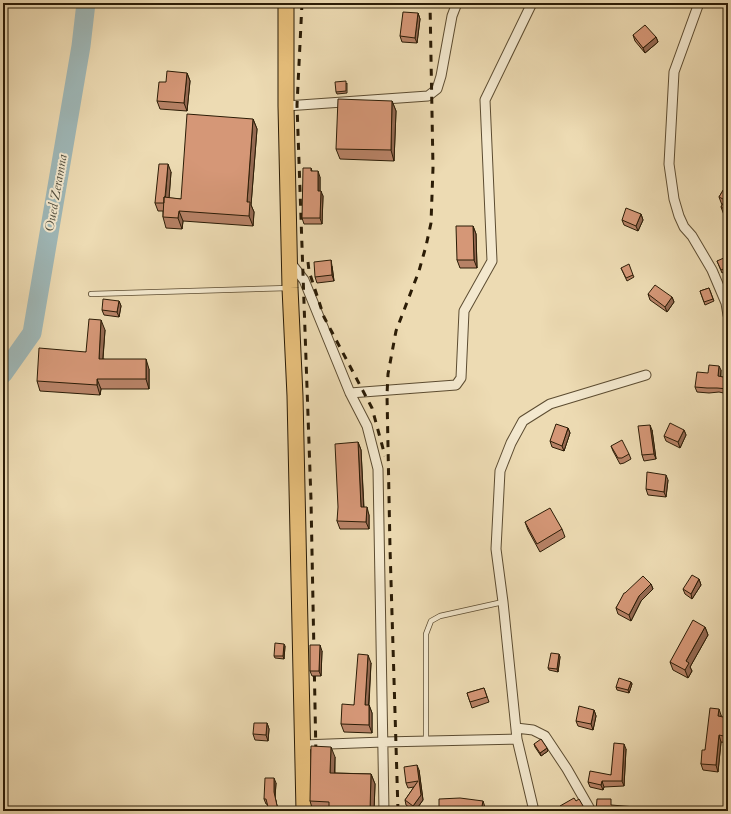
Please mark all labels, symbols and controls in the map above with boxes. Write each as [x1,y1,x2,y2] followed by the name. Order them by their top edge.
[40,153,72,233] water label: Oued Zeramna

